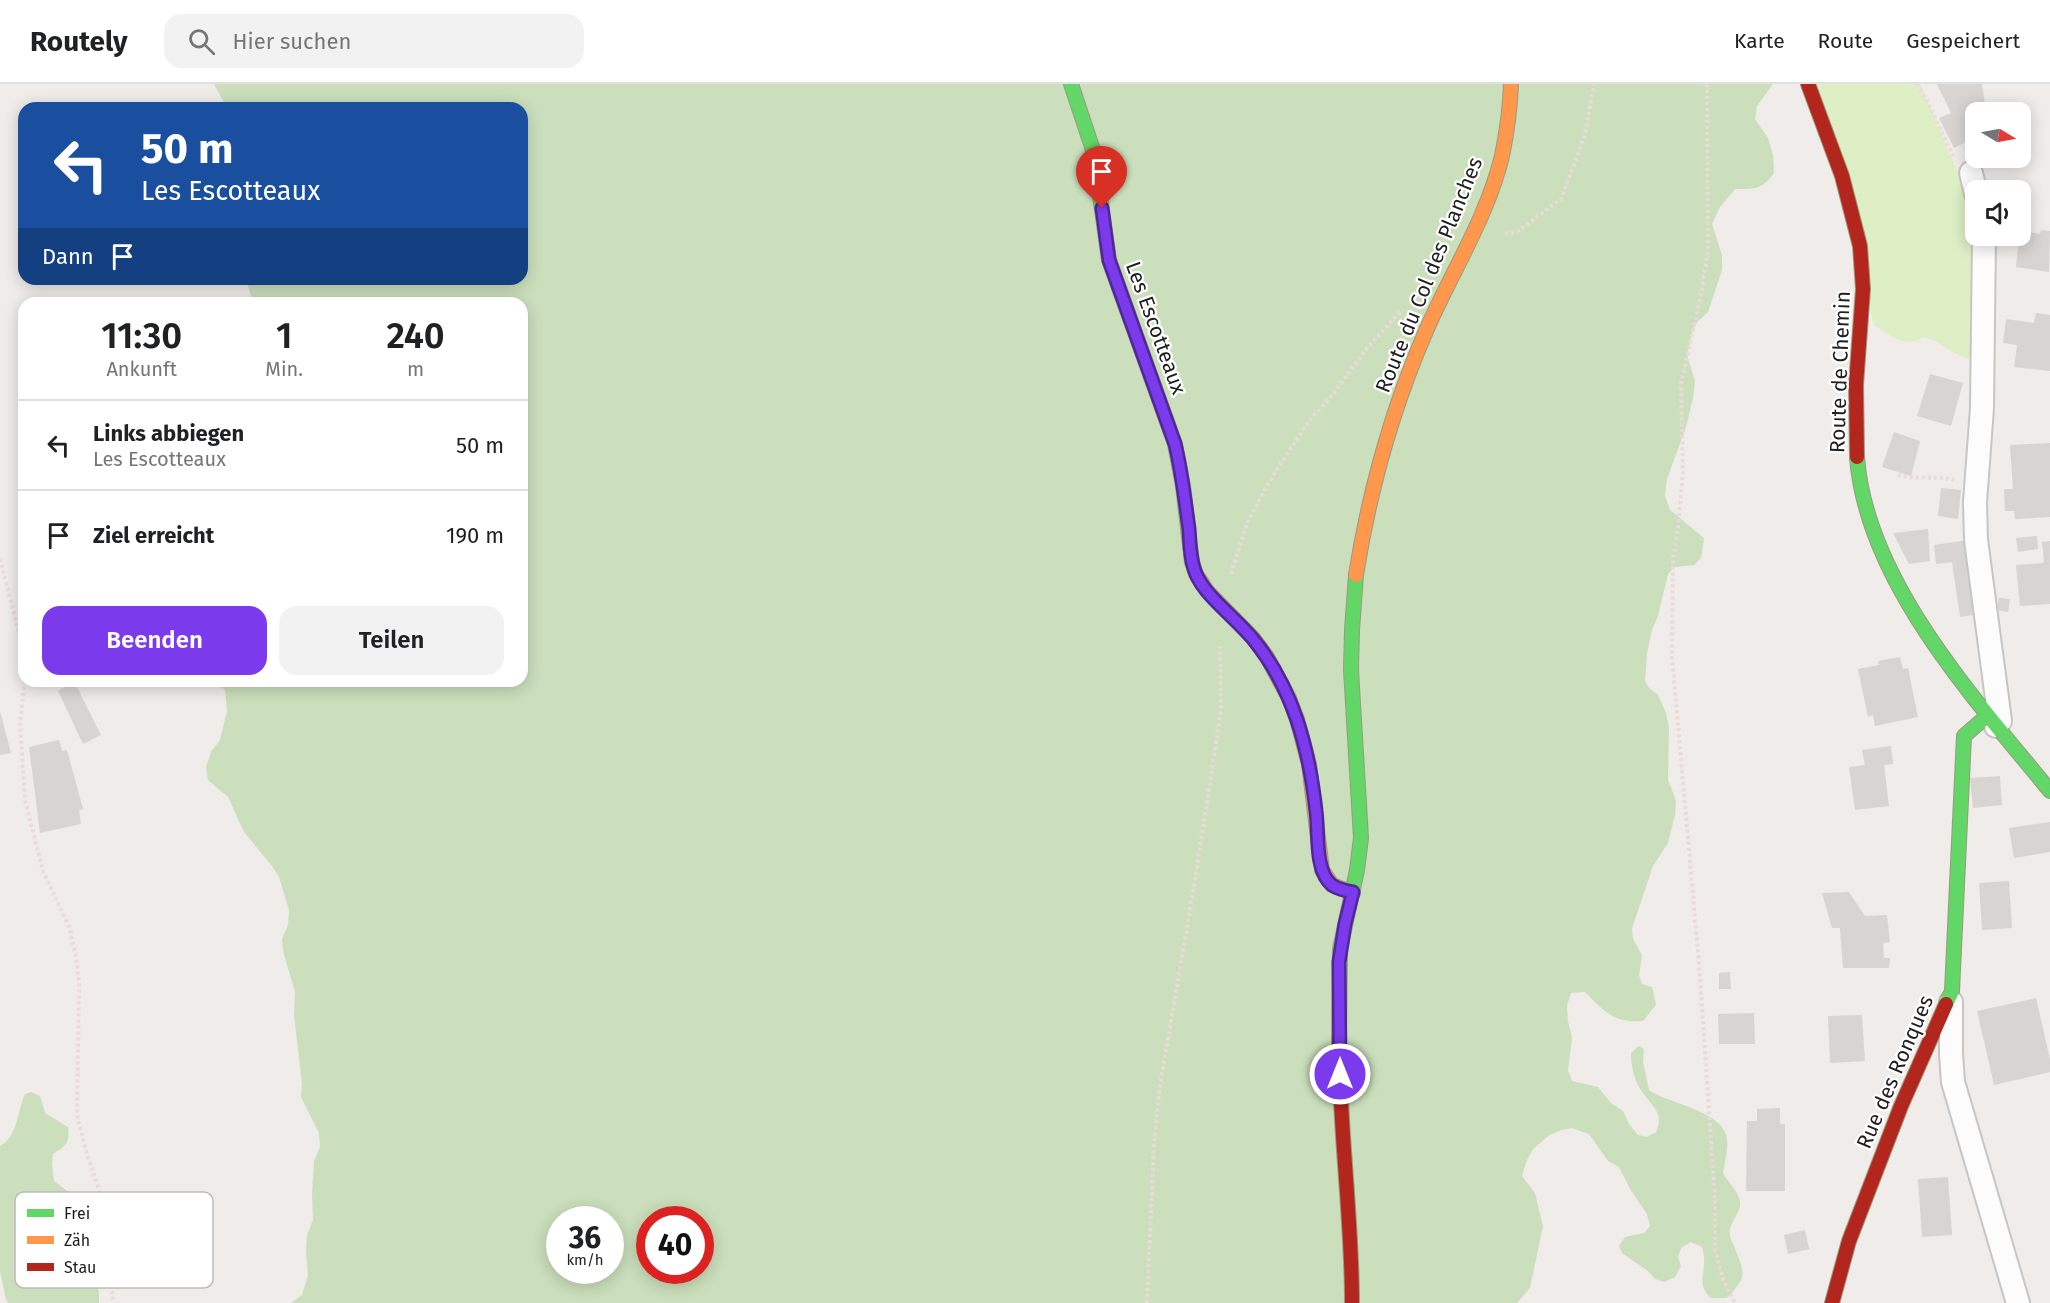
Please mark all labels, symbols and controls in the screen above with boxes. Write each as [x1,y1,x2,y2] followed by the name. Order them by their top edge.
[164,14,584,68] search box
[30,25,128,58] text: Routely
[185,25,218,58] icon: search
[233,28,351,55] text: Hier suchen
[1734,28,1785,54] text: Karte
[1818,28,1873,54] text: Route
[1906,28,2020,54] text: Gespeichert
[1965,102,2031,168] north arrow
[1965,102,2031,246] map controls
[141,124,234,174] text: 50 m
[42,126,120,204] icon: left
[1076,146,1127,208] pin
[1370,153,1488,396] street label: Route du Col des Planches
[1085,155,1118,188] icon: arrive
[141,175,320,207] text: Les Escotteaux
[1965,180,2031,246] button: sound
[106,240,139,273] icon: arrive
[42,243,94,270] text: Dann
[1120,258,1192,399] street label: Les Escotteaux
[1824,290,1856,454] street label: Route de Chemin
[101,314,182,358] text: 11:30
[276,314,292,358] text: 1
[386,314,445,358] text: 240
[106,357,177,381] text: Ankunft
[265,357,303,381] text: Min.
[407,357,424,381] text: m
[93,420,244,447] text: Links abbiegen
[42,429,75,462] icon: left
[456,432,504,459] text: 50 m
[93,447,226,471] text: Les Escotteaux
[42,519,75,552] icon: arrive
[93,522,214,549] text: Ziel erreicht
[446,522,504,549] text: 190 m
[42,606,267,675] button: Beenden
[279,606,504,675] button: Teilen
[1851,991,1939,1153] street label: Rue des Ronques
[1308,1042,1372,1106] position arrow
[15,1192,213,1288] legend
[64,1204,90,1223] text: Frei
[636,1206,714,1284] speed limit sign: 40
[569,1220,601,1256] text: 36
[64,1231,90,1250] text: Zäh
[566,1251,604,1269] text: km/h
[64,1258,96,1277] text: Stau

